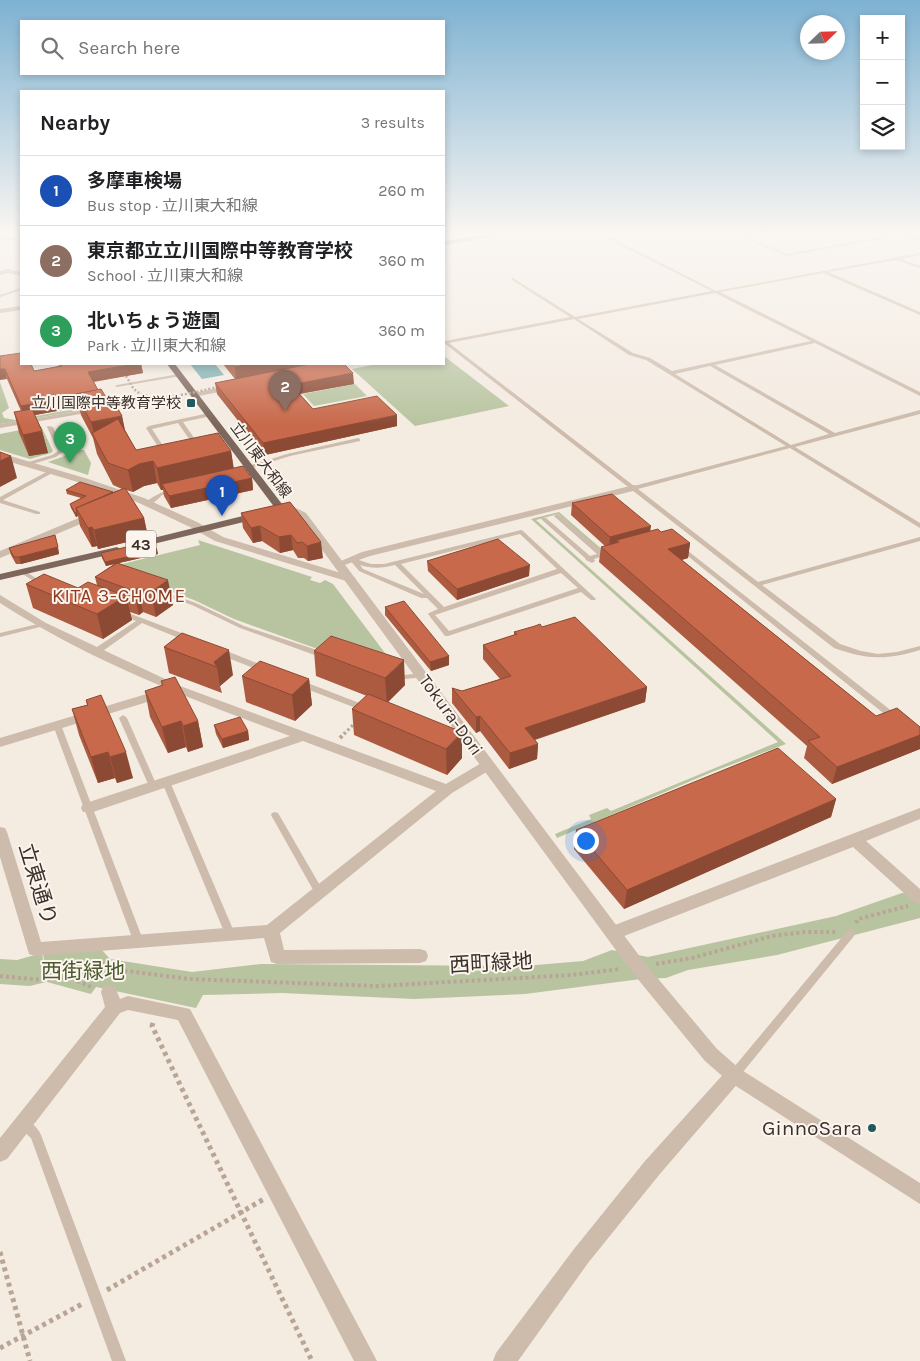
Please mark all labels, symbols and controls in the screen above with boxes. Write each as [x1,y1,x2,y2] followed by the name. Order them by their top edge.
[800,15,845,60] north arrow
[860,15,905,150] map controls
[860,15,905,60] button: +
[20,20,445,75] search box
[38,34,66,62] icon: search
[78,37,180,59] text: Search here
[860,60,905,105] button: −
[860,105,905,150] button: layers
[40,111,110,135] text: Nearby
[361,113,425,132] text: 3 results
[87,170,182,192] text: 多摩車検場
[53,181,59,200] text: 1
[378,181,425,200] text: 260 m
[87,196,258,215] text: Bus stop · 立川東大和線
[87,240,353,262] text: 東京都立立川国際中等教育学校
[51,251,61,270] text: 2
[378,251,425,270] text: 360 m
[87,266,243,285] text: School · 立川東大和線
[87,310,220,332] text: 北いちょう遊園
[51,321,61,340] text: 3
[378,321,425,340] text: 360 m
[87,336,226,355] text: Park · 立川東大和線
[269,370,301,411] pin: 2
[31,394,181,412] place label: 立川国際中等教育学校
[185,397,197,409] marker: 立川国際中等教育学校
[227,419,295,501] street label: 立川東大和線
[54,422,86,463] pin: 3
[206,475,238,516] pin: 1
[126,530,156,558] road number: 43
[52,585,186,607] district label: KITA 3-CHOME
[414,670,488,760] street label: Tokura-Dori
[573,828,599,854] your location
[14,840,62,928] street label: 立東通り
[448,949,534,977] street label: 西町緑地
[41,959,125,983] park label: 西街緑地
[762,1116,862,1140] place label: GinnoSara
[866,1122,878,1134] marker: GinnoSara

